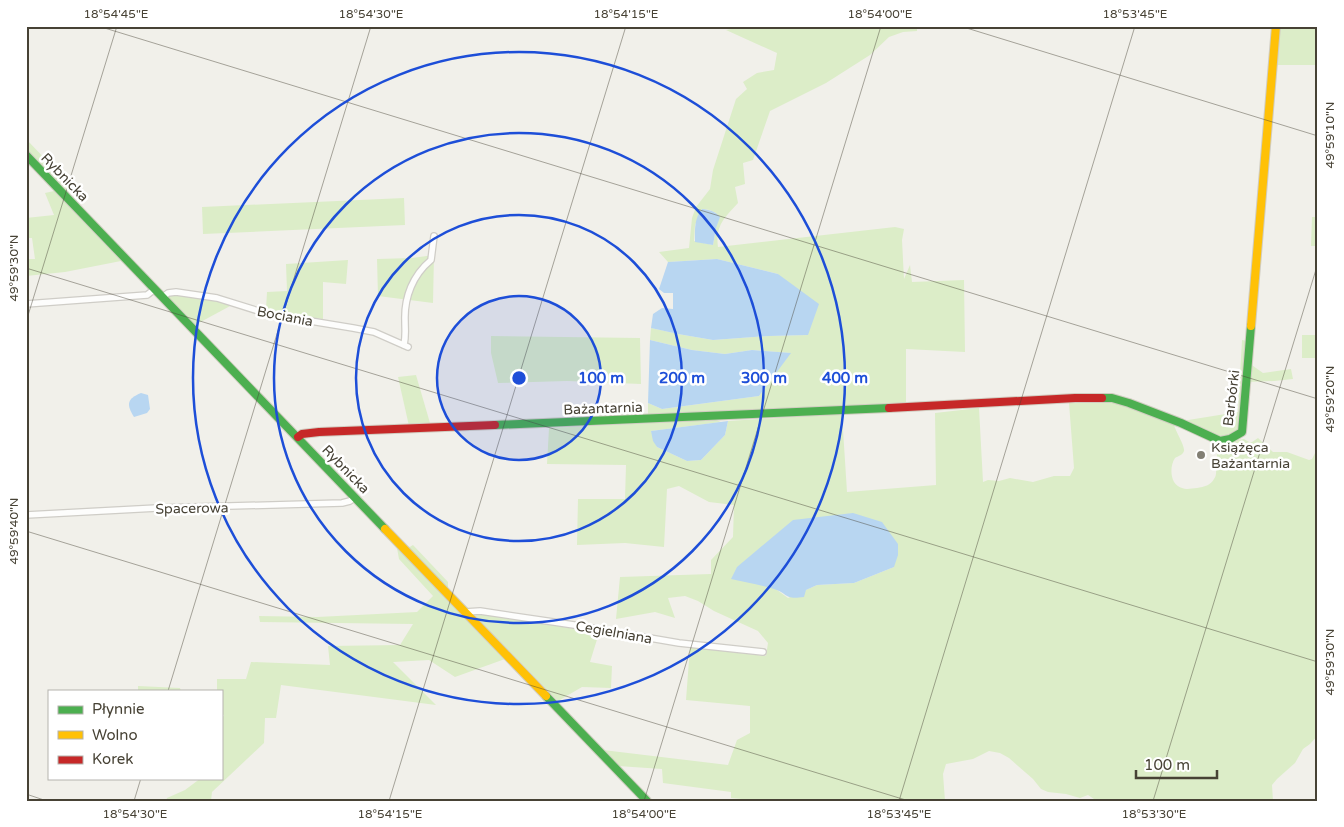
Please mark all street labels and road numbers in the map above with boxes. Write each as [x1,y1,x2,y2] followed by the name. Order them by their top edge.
[37,149,92,205] street label: Rybnicka
[255,303,314,330] street label: Bociania
[1220,369,1243,427] street label: Barbórki
[563,399,643,418] street label: Bażantarnia
[318,441,373,497] street label: Rybnicka
[155,499,229,518] street label: Spacerowa
[574,617,654,648] street label: Cegielniana

